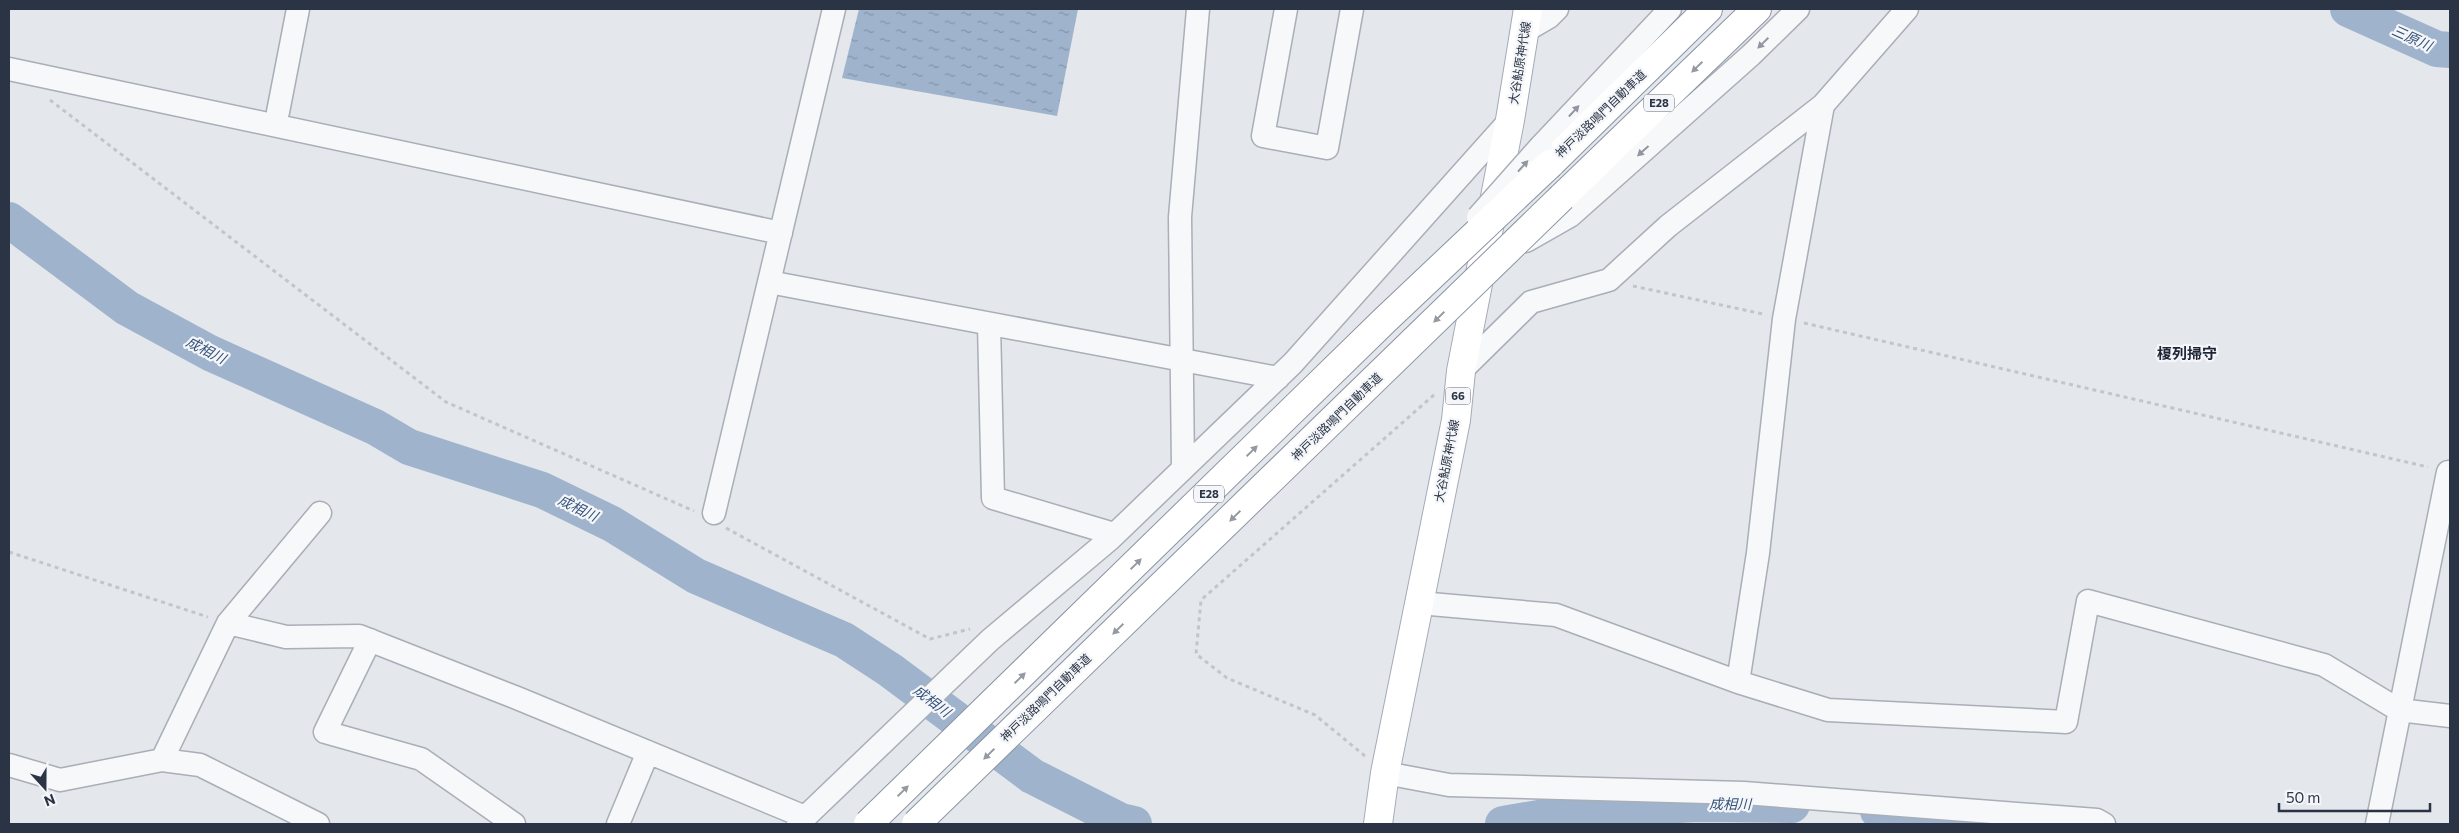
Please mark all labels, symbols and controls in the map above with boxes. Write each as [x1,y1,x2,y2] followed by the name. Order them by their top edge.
[1506,20,1532,105] street label: 大谷鮎原神代線
[2390,21,2437,55] water label: 三原川
[1758,37,1770,49] one-way arrow
[1691,61,1703,73] one-way arrow
[1552,67,1648,160] street label: 神戸淡路鳴門自動車道
[1644,95,1674,112] road number: E28
[1568,105,1580,117] one-way arrow
[1636,146,1649,157] one-way arrow
[1517,160,1528,173] one-way arrow
[1434,311,1446,323] one-way arrow
[184,332,231,368] water label: 成相川
[2157,344,2217,362] district label: 榎列掃守
[1288,370,1384,463] street label: 神戸淡路鳴門自動車道
[1446,388,1470,404] road number: 66
[1431,418,1461,503] street label: 大谷鮎原神代線
[1246,445,1258,457] one-way arrow
[1194,486,1224,502] road number: E28
[556,491,603,525] water label: 成相川
[1229,510,1241,522] one-way arrow
[1130,559,1142,571] one-way arrow
[1112,623,1124,635] one-way arrow
[997,651,1093,744] street label: 神戸淡路鳴門自動車道
[1014,672,1026,684] one-way arrow
[910,681,956,721] water label: 成相川
[983,748,995,760] one-way arrow
[20,763,70,813] north arrow
[2279,780,2430,812] scale bar
[896,785,908,797] one-way arrow
[2286,788,2320,806] text: 50 m
[42,791,58,810] text: N
[1709,795,1753,812] water label: 成相川

